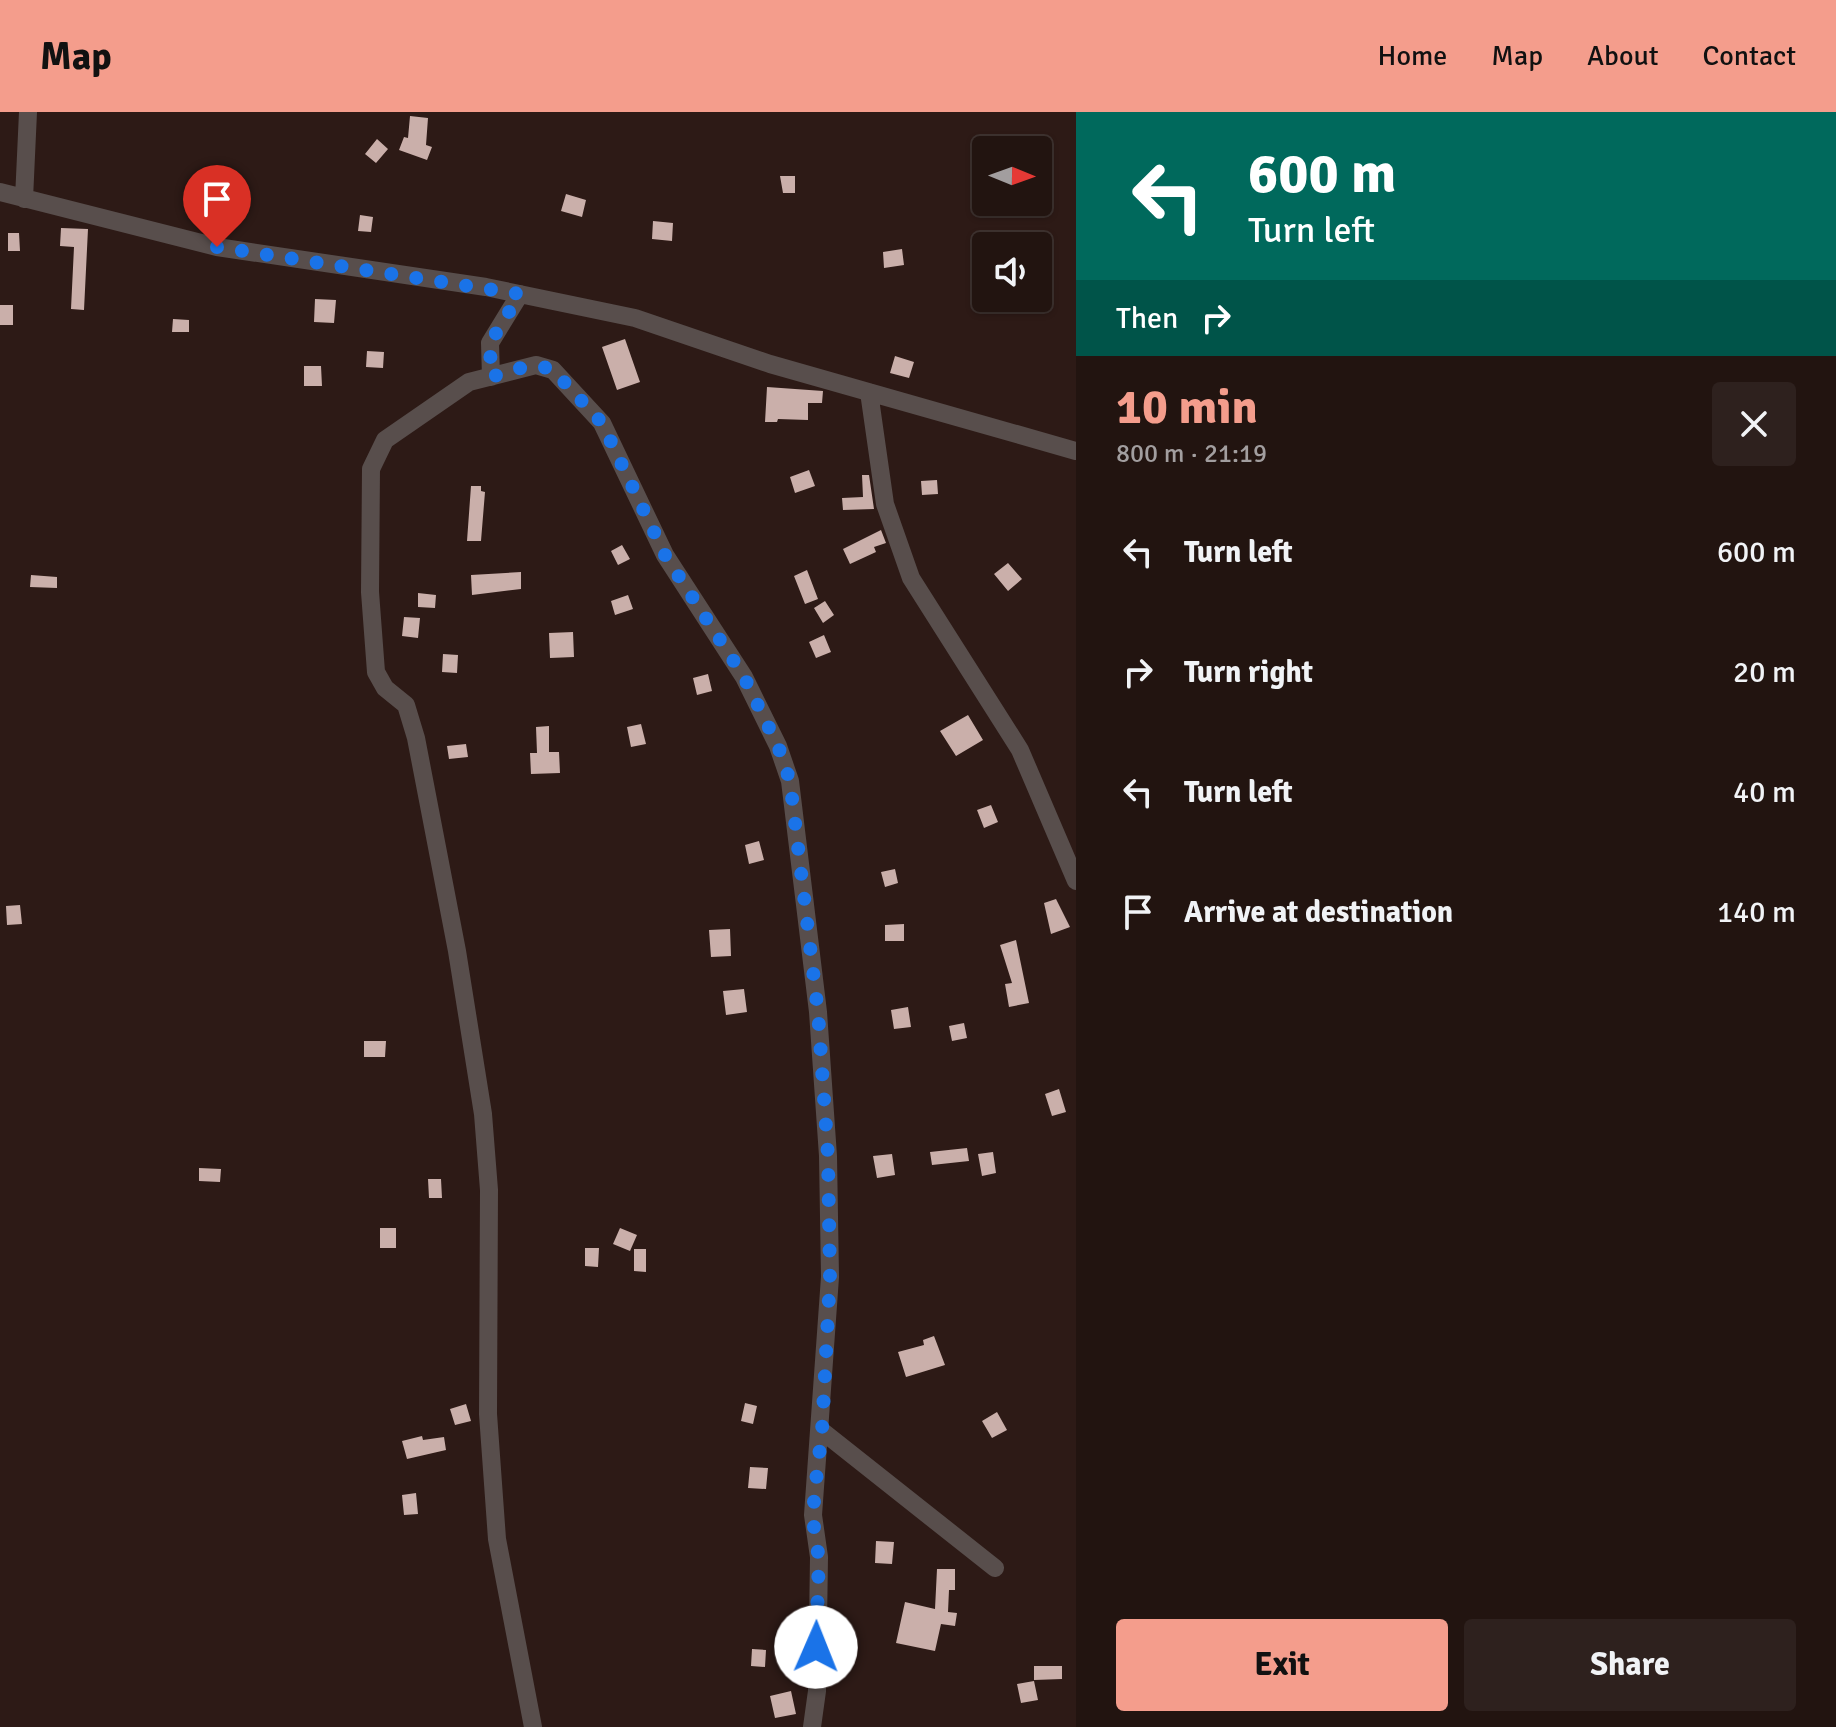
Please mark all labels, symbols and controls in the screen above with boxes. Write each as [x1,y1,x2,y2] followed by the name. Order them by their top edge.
[40,33,112,80] text: Map
[1378,39,1447,73] text: Home
[1491,39,1543,73] text: Map
[1587,39,1659,73] text: About
[1703,39,1796,73] text: Contact
[972,136,1052,216] north arrow
[972,136,1052,312] map controls
[1248,139,1396,208] text: 600 m
[1116,144,1220,248] icon: left
[183,165,251,247] pin
[195,177,239,221] icon: arrive
[1248,208,1375,253] text: Turn left
[972,232,1052,312] button: sound
[1194,296,1238,340] icon: right
[1116,300,1178,337] text: Then
[1116,378,1258,437] text: 10 min
[1712,382,1796,466] button: close
[1116,438,1267,470] text: 800 m · 21:19
[1116,530,1160,574] icon: left
[1184,534,1293,571] text: Turn left
[1717,534,1796,571] text: 600 m
[1116,650,1160,694] icon: right
[1184,654,1313,691] text: Turn right
[1733,654,1796,691] text: 20 m
[1116,770,1160,814] icon: left
[1184,774,1293,811] text: Turn left
[1733,774,1796,811] text: 40 m
[1116,890,1160,934] icon: arrive
[1184,894,1453,931] text: Arrive at destination
[1717,894,1796,931] text: 140 m
[774,1605,858,1689] position arrow
[1116,1619,1448,1711] button: Exit
[1464,1619,1796,1711] button: Share

